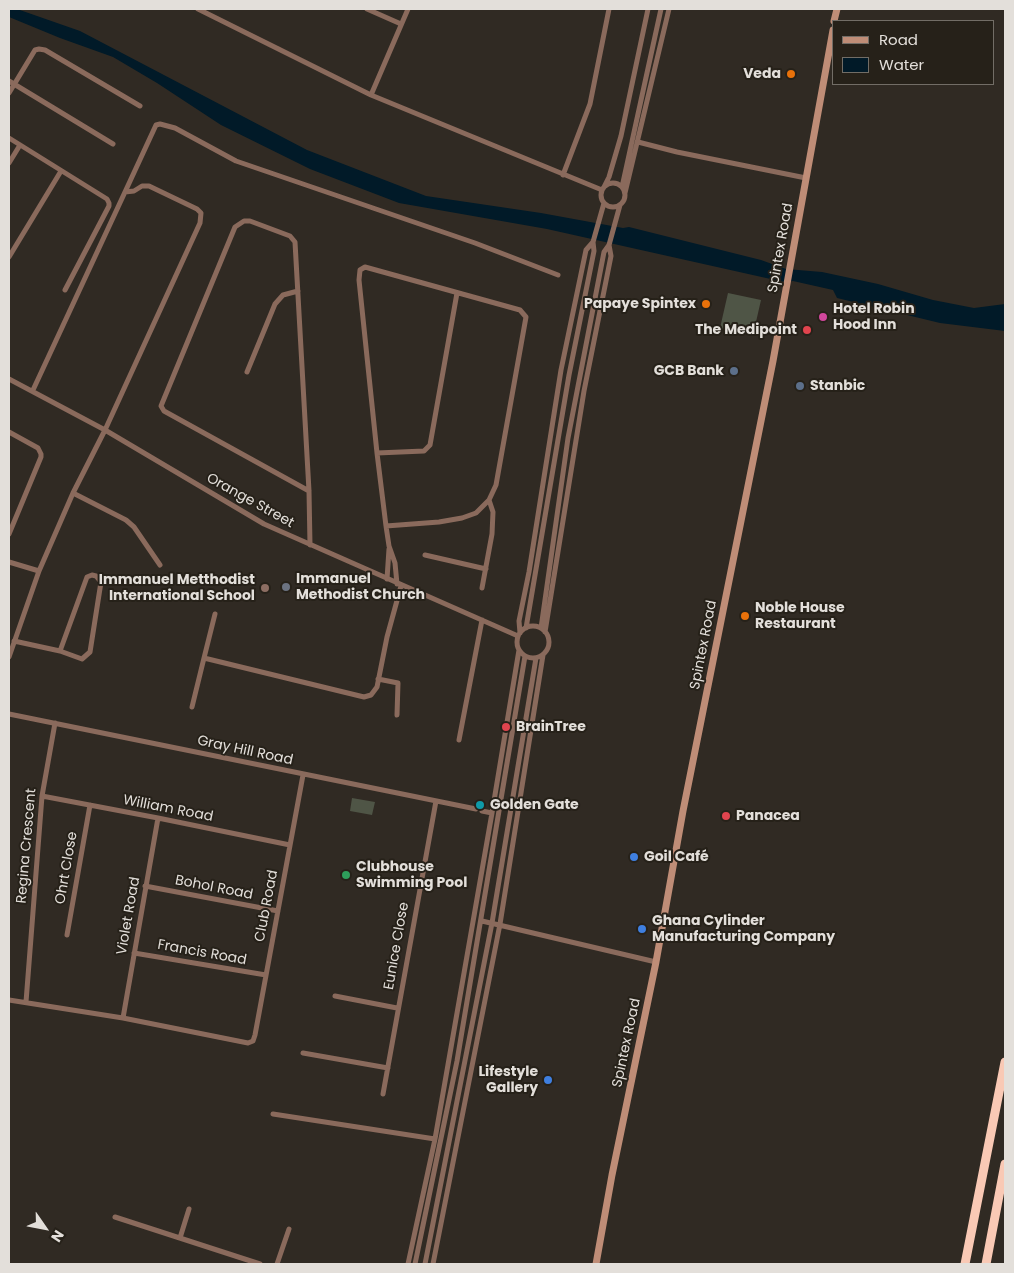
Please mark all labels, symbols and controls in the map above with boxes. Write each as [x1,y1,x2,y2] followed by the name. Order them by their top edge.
[832,20,994,85] legend
[879,29,918,50] text: Road
[879,54,924,75] text: Water
[743,66,781,82] place label: Veda
[785,68,797,80] marker: Veda
[765,202,797,294] street label: Spintex Road
[584,296,696,312] place label: Papaye Spintex
[700,298,712,310] marker: Papaye Spintex
[833,301,915,334] place label: Hotel Robin Hood Inn
[817,311,829,323] marker: Hotel Robin Hood Inn
[695,322,797,338] place label: The Medipoint
[801,324,813,336] marker: The Medipoint
[654,363,724,379] place label: GCB Bank
[728,365,740,377] marker: GCB Bank
[810,378,865,394] place label: Stanbic
[794,380,806,392] marker: Stanbic
[203,470,297,532] street label: Orange Street
[296,571,425,604] place label: Immanuel Methodist Church
[99,572,255,604] place label: Immanuel Metthodist International School
[280,581,292,593] marker: Immanuel Methodist Church
[259,582,271,594] marker: Immanuel Metthodist International School
[687,599,721,691] street label: Spintex Road
[755,600,845,632] place label: Noble House Restaurant
[739,610,751,622] marker: Noble House Restaurant
[516,719,586,735] place label: BrainTree
[500,721,512,733] marker: BrainTree
[196,733,294,769] street label: Gray Hill Road
[14,788,40,904] street label: Regina Crescent
[122,792,214,826] street label: William Road
[490,797,579,813] place label: Golden Gate
[474,799,486,811] marker: Golden Gate
[736,808,800,824] place label: Panacea
[720,810,732,822] marker: Panacea
[52,830,82,906] street label: Ohrt Close
[644,849,709,865] place label: Goil Café
[628,851,640,863] marker: Goil Café
[356,859,467,892] place label: Clubhouse Swimming Pool
[252,869,282,943] street label: Club Road
[340,869,352,881] marker: Clubhouse Swimming Pool
[174,872,254,904] street label: Bohol Road
[114,876,144,956] street label: Violet Road
[381,901,413,991] street label: Eunice Close
[652,913,835,946] place label: Ghana Cylinder Manufacturing Company
[636,923,648,935] marker: Ghana Cylinder Manufacturing Company
[156,937,248,969] street label: Francis Road
[609,997,645,1089] street label: Spintex Road
[478,1064,538,1096] place label: Lifestyle Gallery
[542,1074,554,1086] marker: Lifestyle Gallery
[20,1203,70,1253] north arrow
[46,1226,69,1246] text: N

